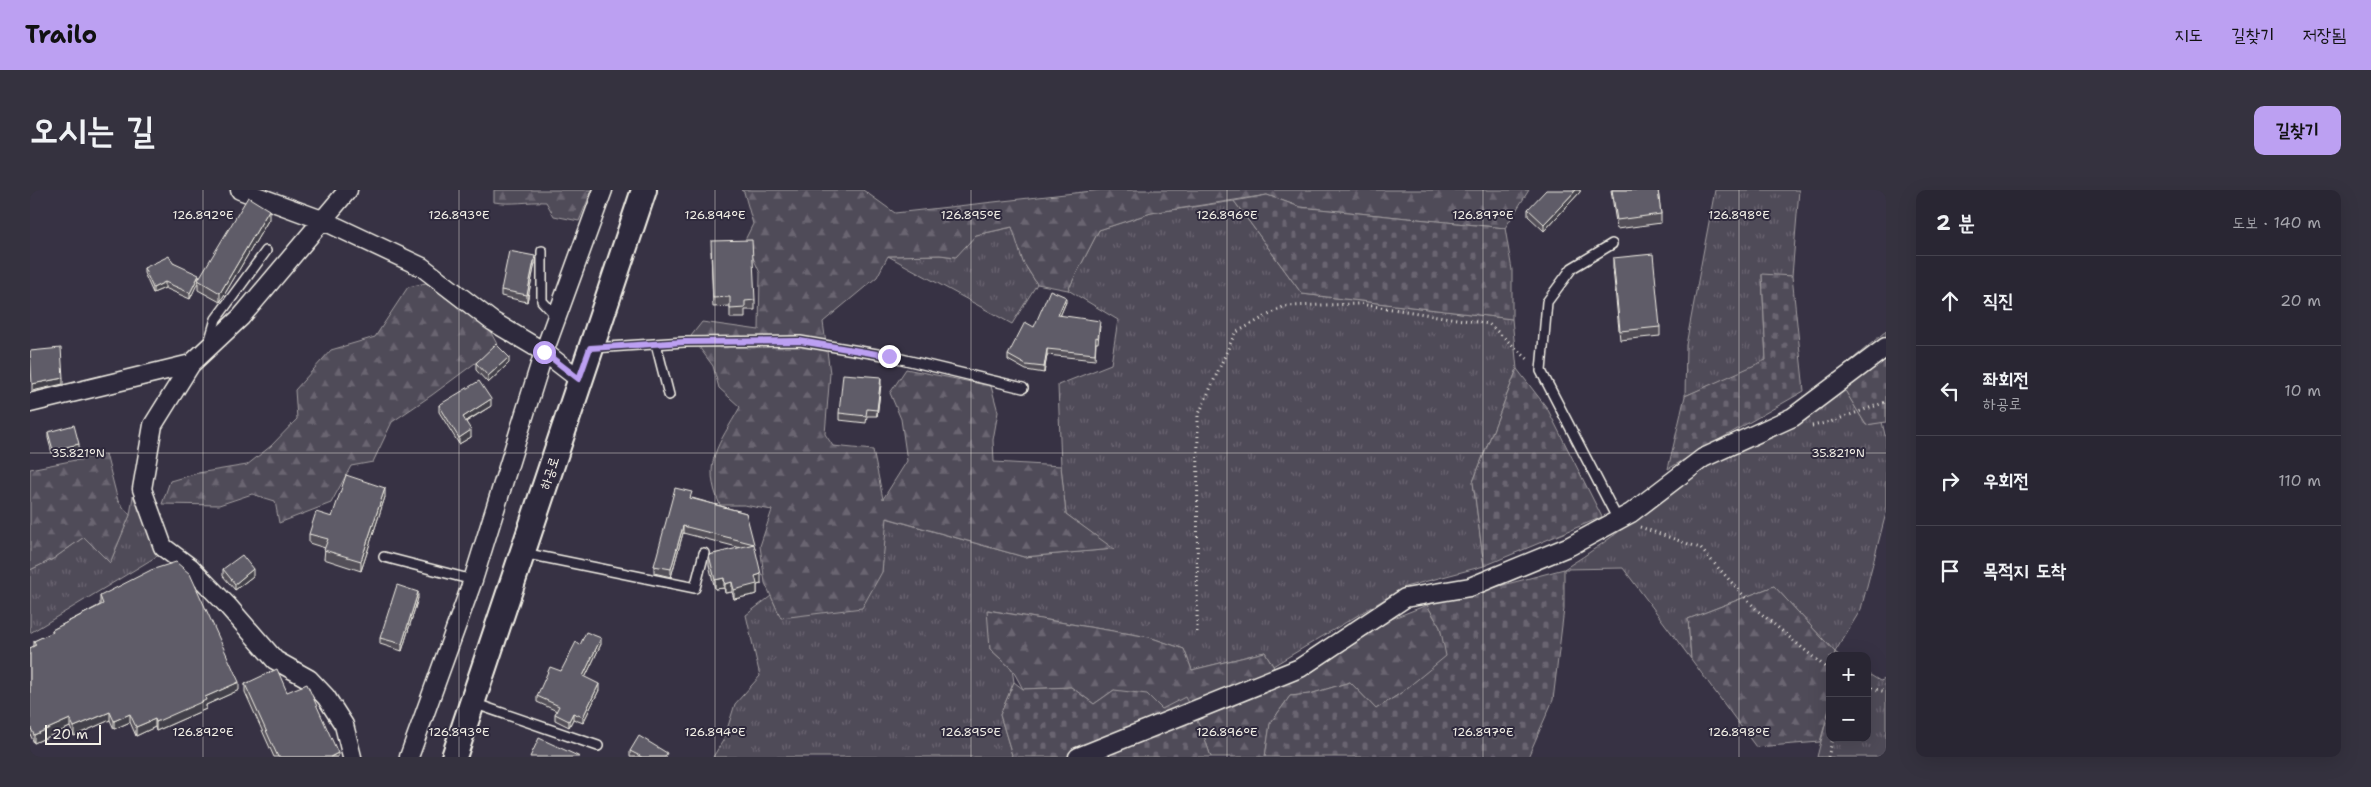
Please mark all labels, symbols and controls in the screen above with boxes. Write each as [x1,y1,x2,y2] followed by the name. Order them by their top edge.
[25,19,97,51] text: Trailo
[2174,23,2203,47] text: 지도
[2231,23,2275,47] text: 길찾기
[2303,23,2346,47] text: 저장됨
[30,106,155,153] text: 오시는 길
[2254,106,2341,155] button: 길찾기
[173,207,233,223] text: 126.892°E
[429,207,489,223] text: 126.893°E
[685,207,746,223] text: 126.894°E
[941,207,1001,223] text: 126.895°E
[1196,207,1258,223] text: 126.896°E
[1453,207,1513,223] text: 126.897°E
[1708,207,1770,223] text: 126.898°E
[1936,209,1975,237] text: 2 분
[2232,212,2321,233] text: 도보 · 140 m
[1936,287,1964,315] icon: ahead
[1983,288,2014,313] text: 직진
[2280,290,2321,311] text: 20 m
[533,341,556,364] route start
[878,345,901,368] route end
[1983,367,2029,392] text: 좌회전
[1936,377,1964,405] icon: left
[2284,380,2321,401] text: 10 m
[1983,393,2022,414] text: 하공로
[51,445,105,461] text: 35.821°N
[1811,445,1865,461] text: 35.821°N
[535,454,563,492] street label: 하공로
[1936,467,1964,495] icon: right
[1983,468,2029,493] text: 우회전
[2278,470,2321,491] text: 110 m
[1936,557,1964,585] icon: arrive
[1983,558,2066,583] text: 목적지 도착
[1826,652,1871,742] map controls
[1826,652,1871,697] button: +
[1826,697,1871,742] button: −
[45,722,101,745] scale bar
[173,724,233,740] text: 126.892°E
[429,724,489,740] text: 126.893°E
[685,724,746,740] text: 126.894°E
[941,724,1001,740] text: 126.895°E
[1196,724,1258,740] text: 126.896°E
[1453,724,1513,740] text: 126.897°E
[1708,724,1770,740] text: 126.898°E
[52,725,88,743] text: 20 m

